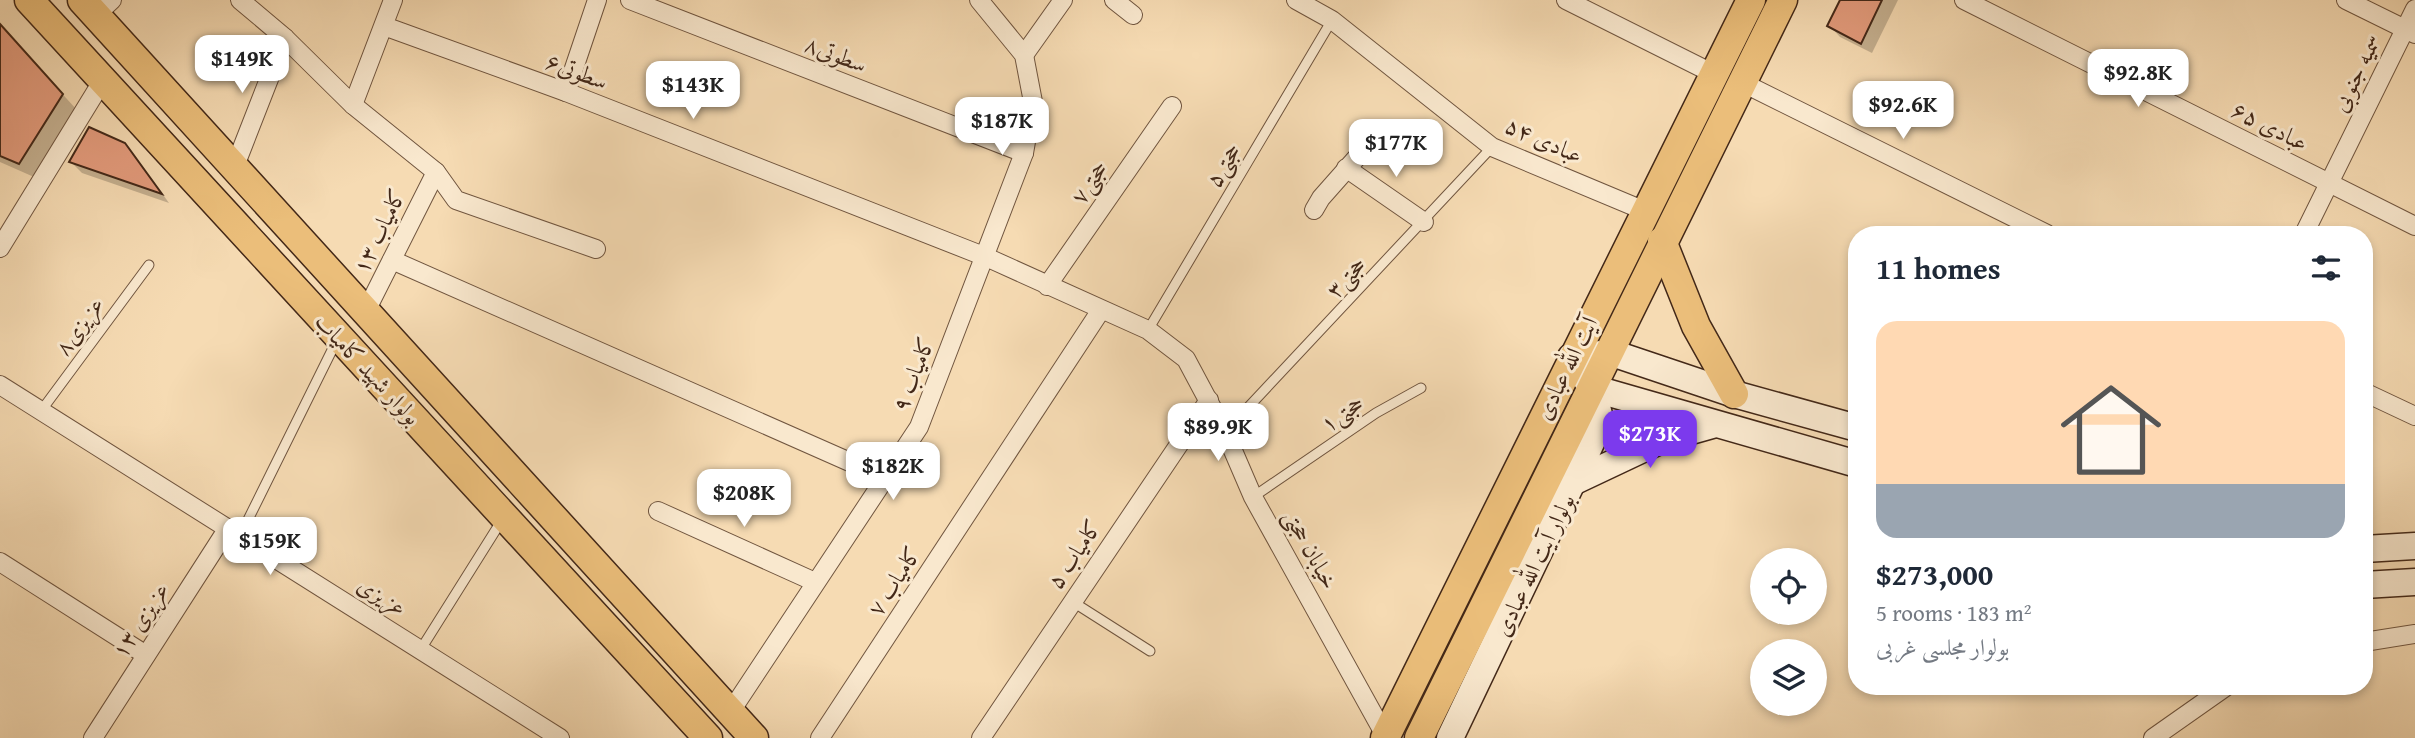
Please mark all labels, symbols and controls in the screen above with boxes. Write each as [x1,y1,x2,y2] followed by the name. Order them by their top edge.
[800,27,872,80] street label: سطوتی۸
[2323,28,2389,117] street label: سمیه جنوبی
[193,36,291,95] pin: $149K
[211,41,273,74] text: $149K
[541,44,613,97] street label: سطوتی۶
[2081,50,2195,109] pin: $92.8K
[2104,55,2172,88] text: $92.8K
[644,61,742,121] pin: $143K
[662,67,724,100] text: $143K
[1846,82,1960,141] pin: $92.6K
[1869,87,1937,120] text: $92.6K
[2226,92,2314,159] street label: عبادی ۶۵
[953,97,1051,157] pin: $187K
[971,103,1033,136] text: $187K
[1500,108,1588,171] street label: عبادی ۵۴
[1347,120,1445,179] pin: $177K
[1365,125,1427,158] text: $177K
[1196,136,1249,193] street label: حجتی۵
[1062,153,1115,210] street label: حجتی۷
[344,183,413,279] street label: کامیاب ۱۳
[1876,246,2001,290] text: 11 homes
[1318,248,1374,305] street label: حجتی۳
[2307,249,2345,287] icon: filters
[46,289,111,362] street label: عزیزی۸
[308,305,429,432] street label: بولوار شهید کامیاب
[1525,307,1606,425] street label: آیت الله عبادی
[883,332,942,416] street label: کامیاب ۹
[2048,367,2174,493] icon: home
[1313,386,1370,439] street label: حجتی۱
[1161,404,1275,463] pin: $89.9K
[1184,409,1252,442] text: $89.9K
[1601,410,1699,470] pin: $273K
[1619,416,1681,449] text: $273K
[844,442,942,502] pin: $182K
[862,448,924,481] text: $182K
[695,470,793,529] pin: $208K
[713,475,775,508] text: $208K
[1484,488,1582,642] street label: بولوار آیت الله عبادی
[1276,503,1347,595] street label: خیابان حجتی
[1038,512,1109,595] street label: کامیاب ۵
[221,518,319,577] pin: $159K
[239,523,301,556] text: $159K
[859,539,929,622] street label: کامیاب ۷
[1750,548,1827,716] map controls
[1750,548,1827,625] button: locate
[1876,552,1993,596] text: $273,000
[351,568,413,623] street label: عزیزی
[103,575,176,664] street label: عزیزی ۱۳
[1876,596,2031,629] text: 5 rooms · 183 m²
[1876,630,2009,663] text: بولوار مجلسی غربی
[1750,639,1827,716] button: layers

